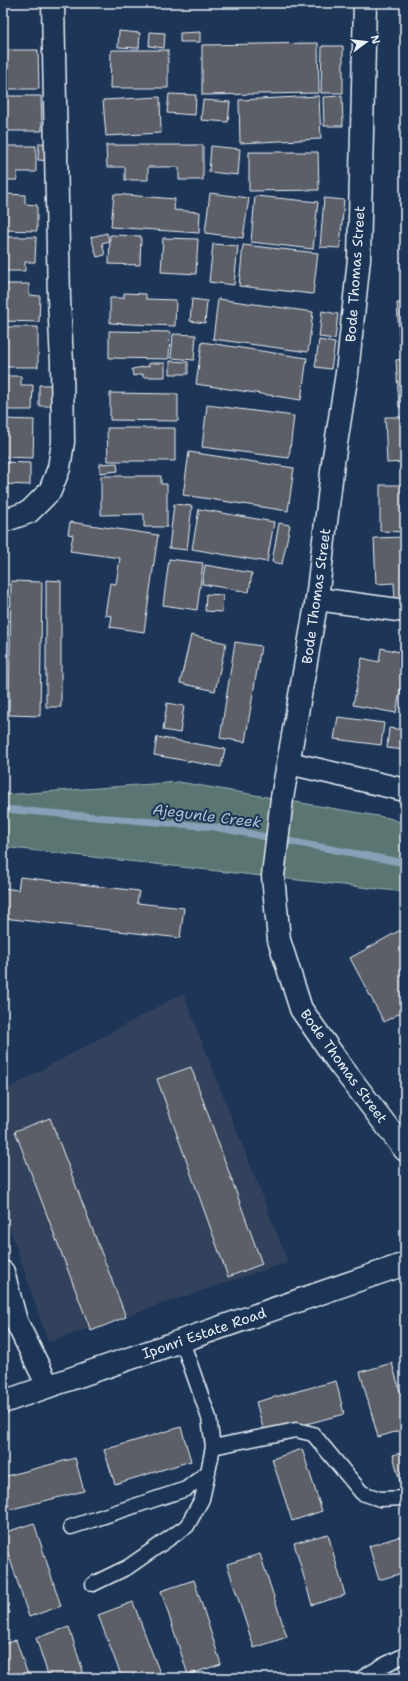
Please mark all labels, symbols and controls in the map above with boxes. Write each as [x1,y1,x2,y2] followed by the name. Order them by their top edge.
[346,22,386,62] north arrow
[367,33,384,46] text: N
[341,205,369,343] street label: Bode Thomas Street
[298,527,334,665] street label: Bode Thomas Street
[152,799,263,833] water label: Ajegunle Creek
[297,1005,391,1127] street label: Bode Thomas Street
[140,1303,268,1363] street label: Iponri Estate Road

